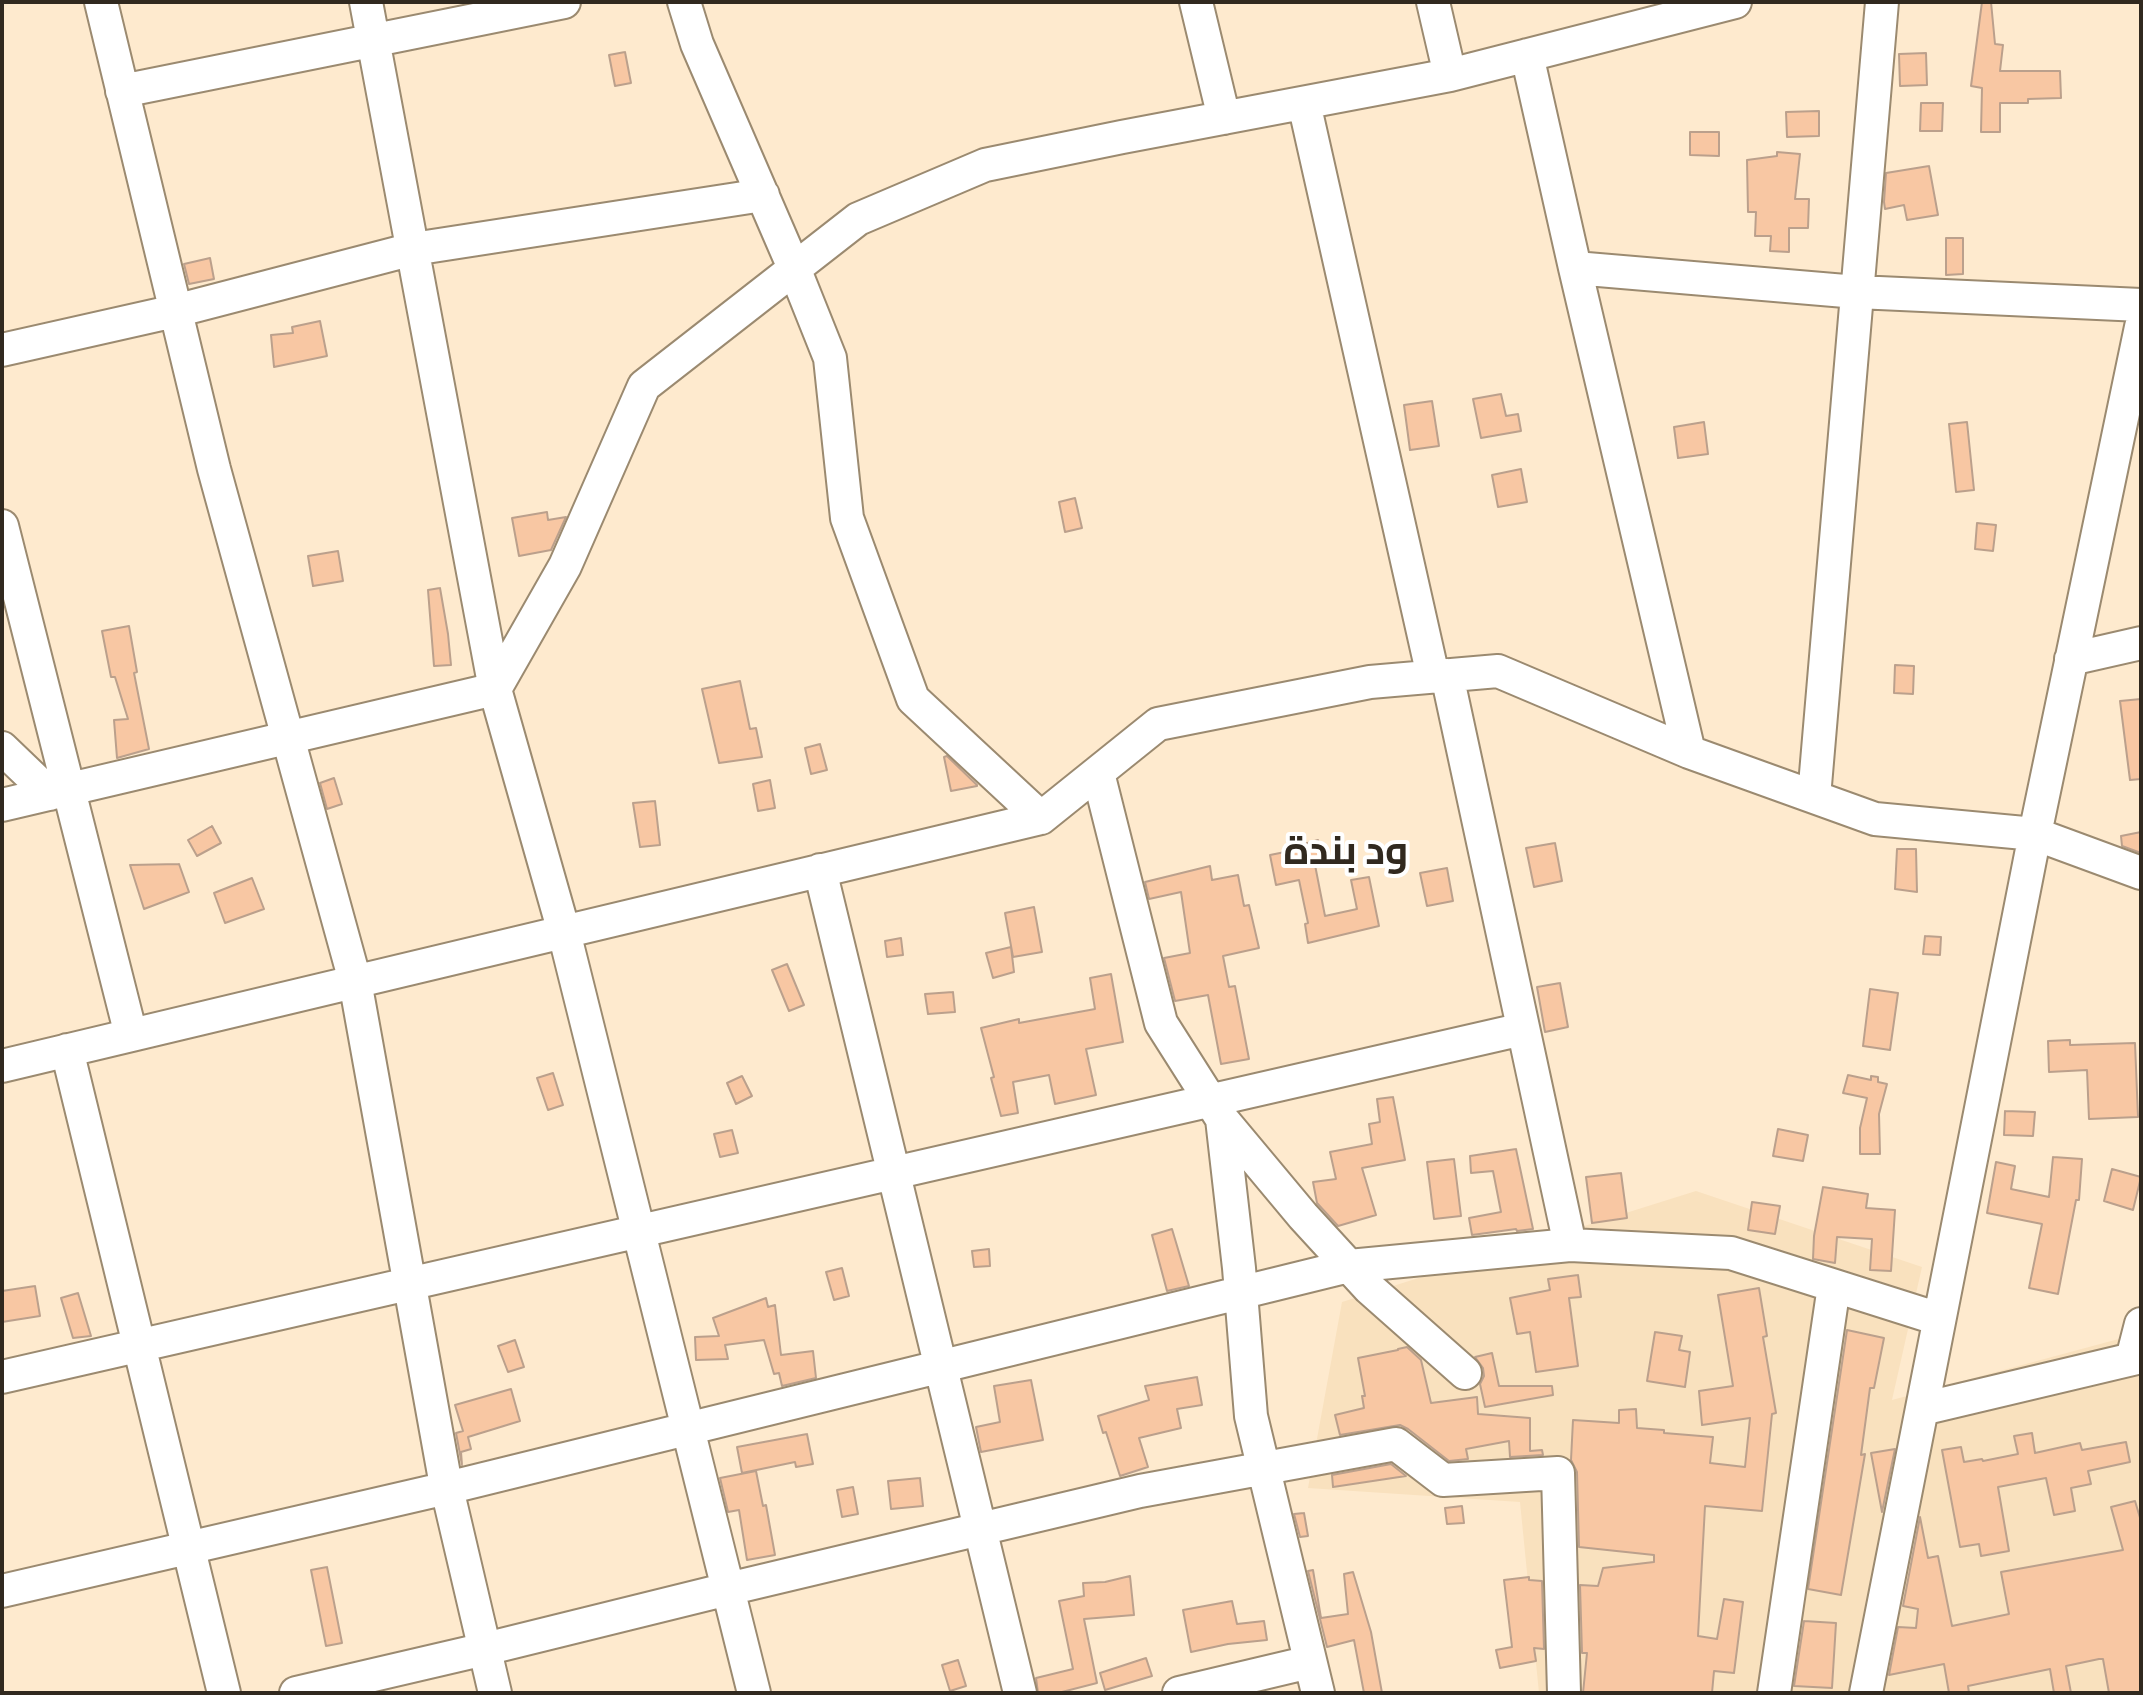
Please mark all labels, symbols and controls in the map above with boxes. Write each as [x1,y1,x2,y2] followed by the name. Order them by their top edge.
[1284,829,1408,877] district label: ود بندة

